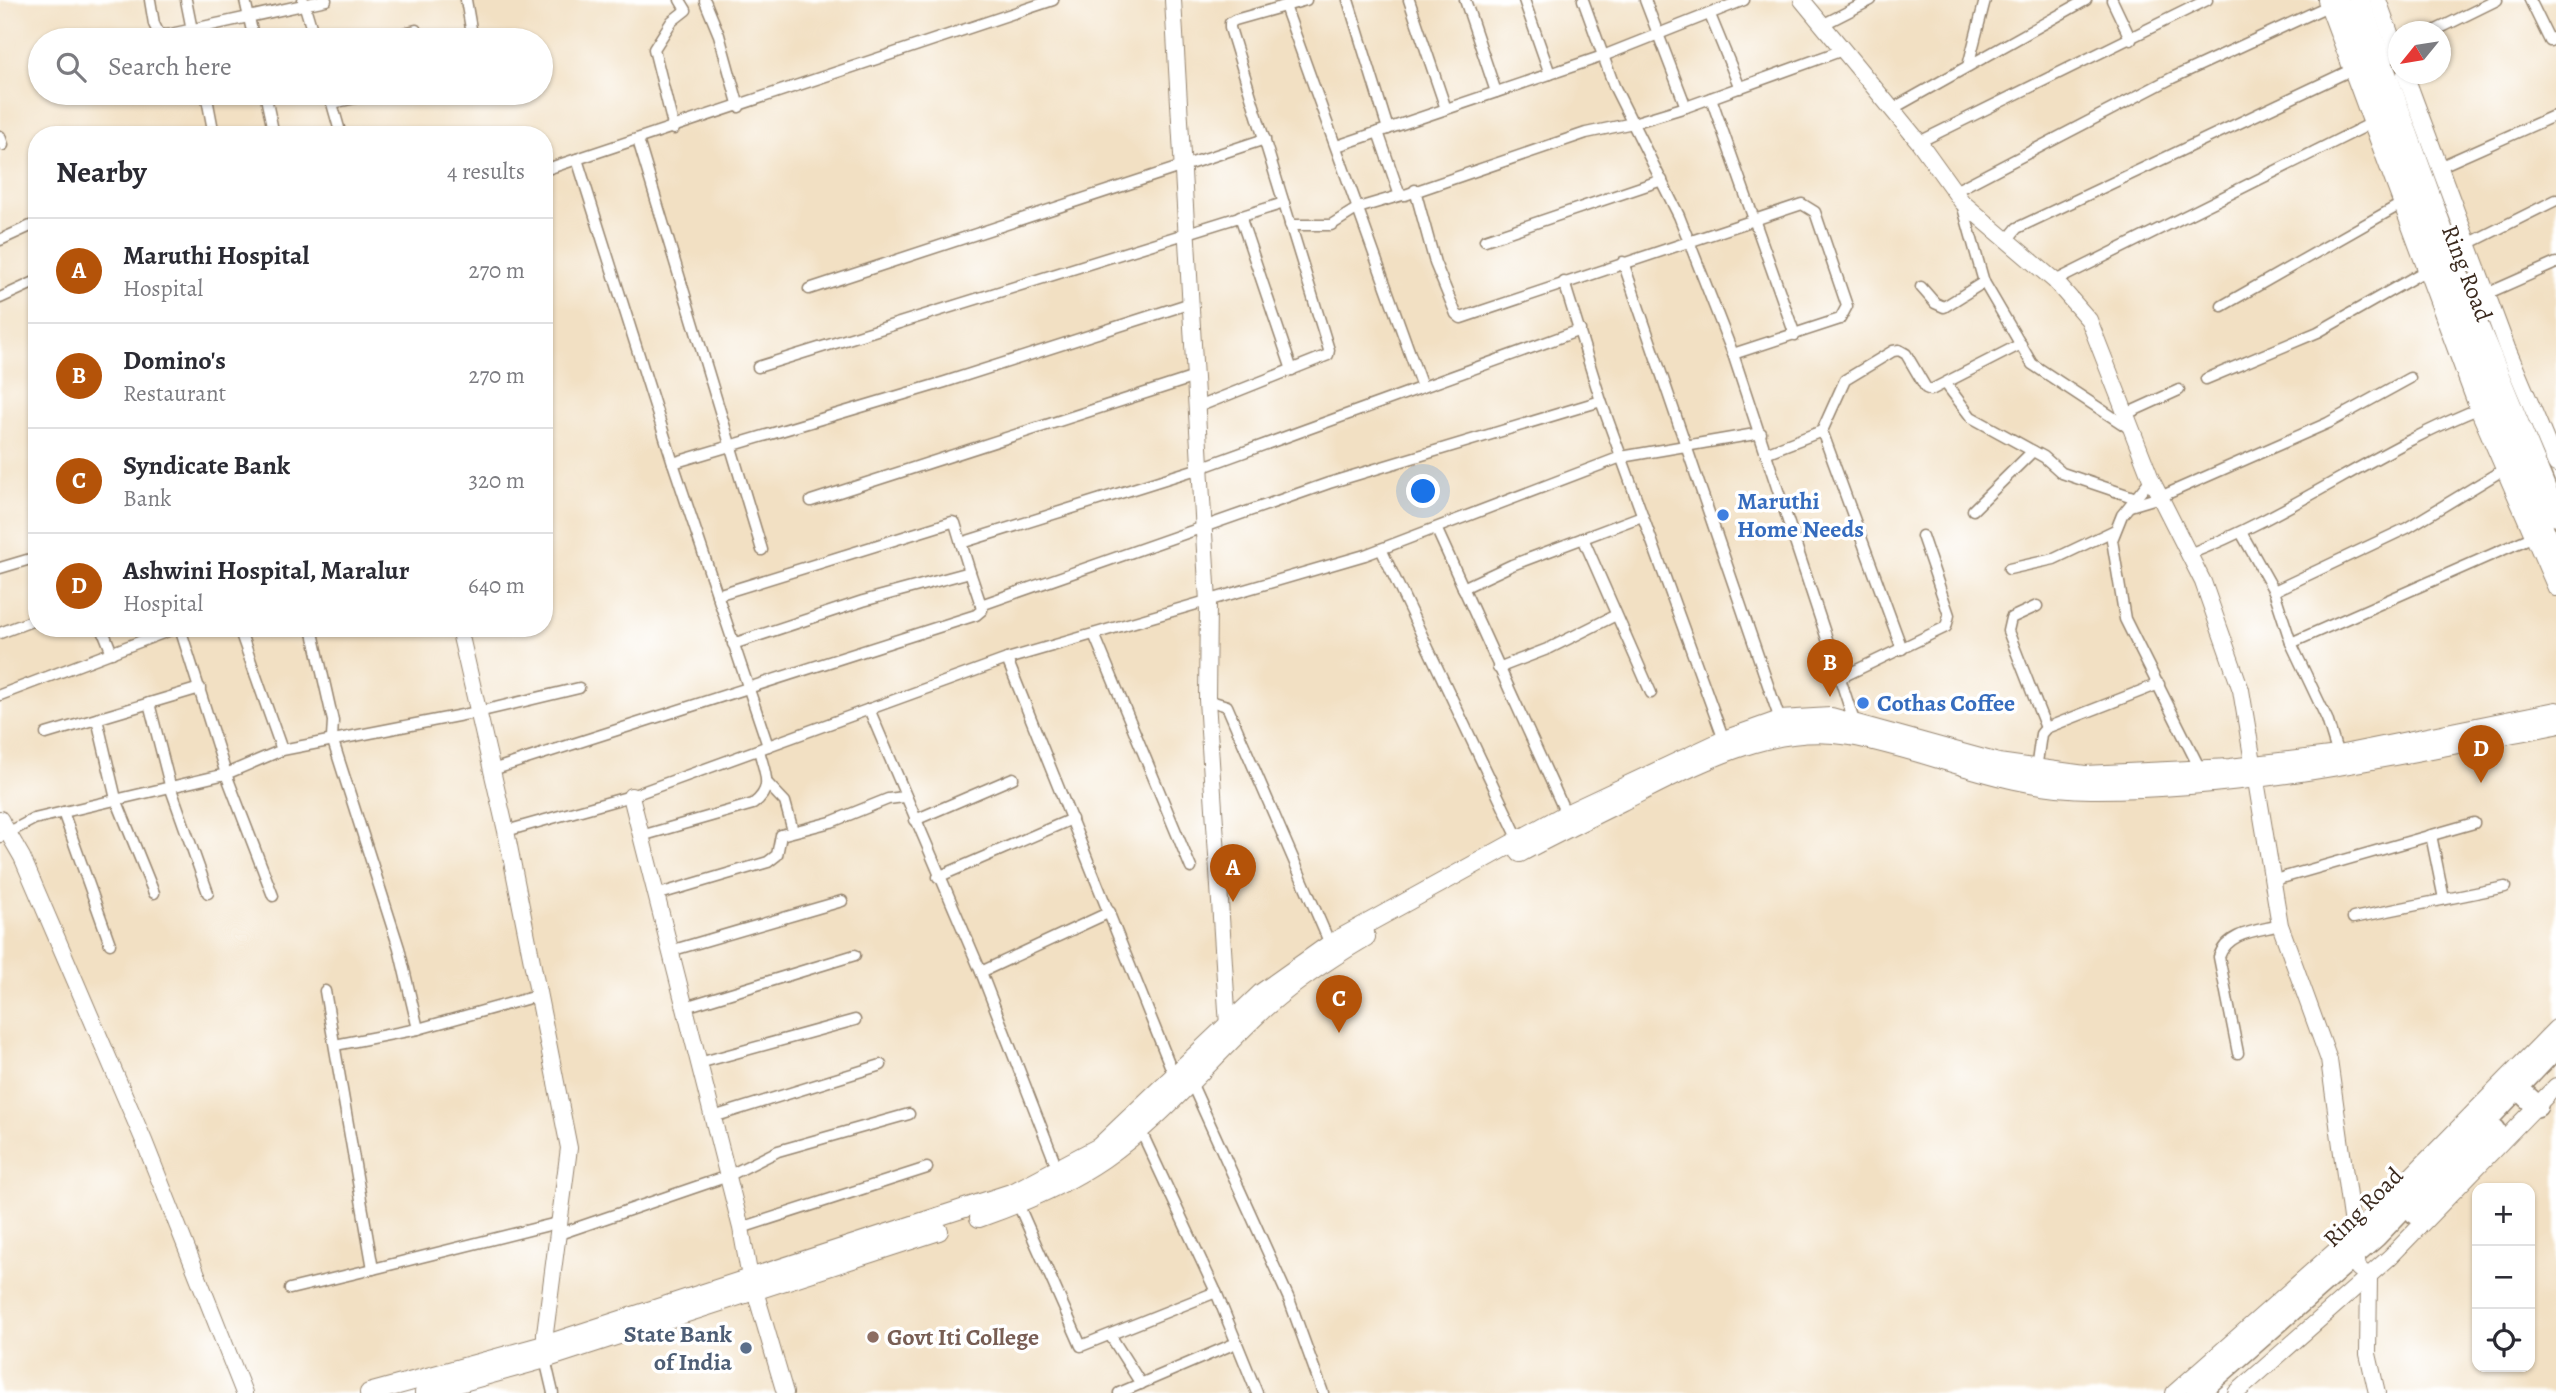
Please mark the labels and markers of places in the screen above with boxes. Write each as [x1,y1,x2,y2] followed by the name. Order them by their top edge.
[1737,485,1864,545] place label: Maruthi Home Needs
[1715,507,1731,523] marker: Maruthi Home Needs
[1807,639,1853,697] pin: B
[1877,687,2015,719] place label: Cothas Coffee
[1855,695,1871,711] marker: Cothas Coffee
[2458,725,2504,783] pin: D
[1210,844,1256,902] pin: A
[1316,975,1362,1033] pin: C
[624,1318,733,1378] place label: State Bank of India
[887,1321,1039,1353] place label: Govt Iti College
[865,1329,881,1345] marker: Govt Iti College
[738,1340,754,1356] marker: State Bank of India

